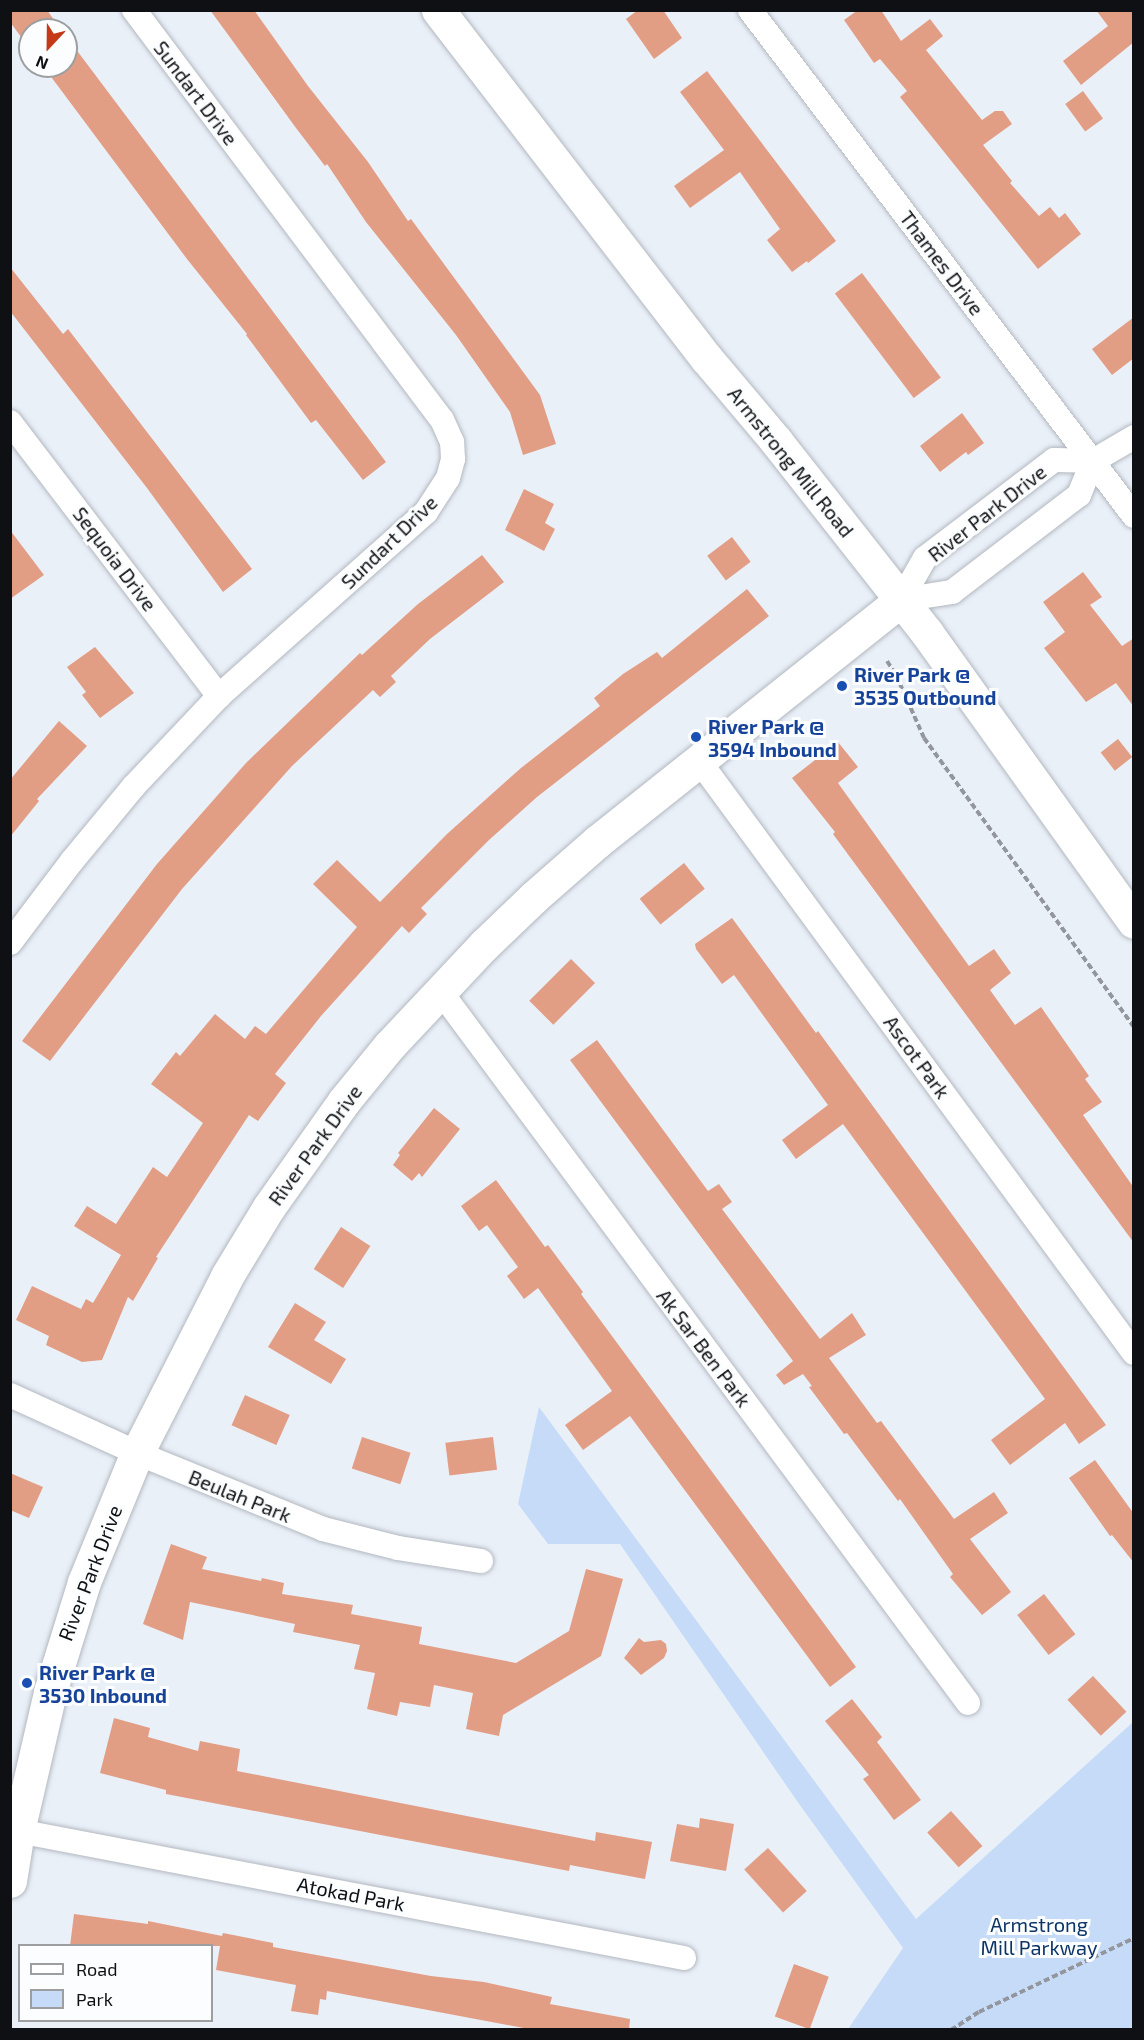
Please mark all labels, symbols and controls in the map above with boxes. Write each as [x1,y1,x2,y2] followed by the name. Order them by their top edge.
[18,18,78,78] north arrow
[149,36,243,150] street label: Sundart Drive
[33,52,51,74] text: N
[895,206,989,320] street label: Thames Drive
[723,382,859,542] street label: Armstrong Mill Road
[923,459,1051,567] street label: River Park Drive
[336,490,442,594] street label: Sundart Drive
[68,502,162,616] street label: Sequoia Drive
[854,662,996,709] place label: River Park @ 3535 Outbound
[835,679,849,693] marker: River Park @ 3535 Outbound
[708,714,837,761] place label: River Park @ 3594 Inbound
[689,730,703,744] marker: River Park @ 3594 Inbound
[879,1011,955,1103] street label: Ascot Park
[263,1080,367,1210] street label: River Park Drive
[652,1284,756,1412] street label: Ak Sar Ben Park
[185,1465,295,1527] street label: Beulah Park
[53,1502,127,1644] street label: River Park Drive
[39,1660,167,1707] place label: River Park @ 3530 Inbound
[20,1676,34,1690] marker: River Park @ 3530 Inbound
[295,1872,407,1916] street label: Atokad Park
[980,1912,1098,1959] park label: Armstrong Mill Parkway
[18,1944,213,2022] legend
[76,1958,117,1980] text: Road
[76,1988,113,2010] text: Park

